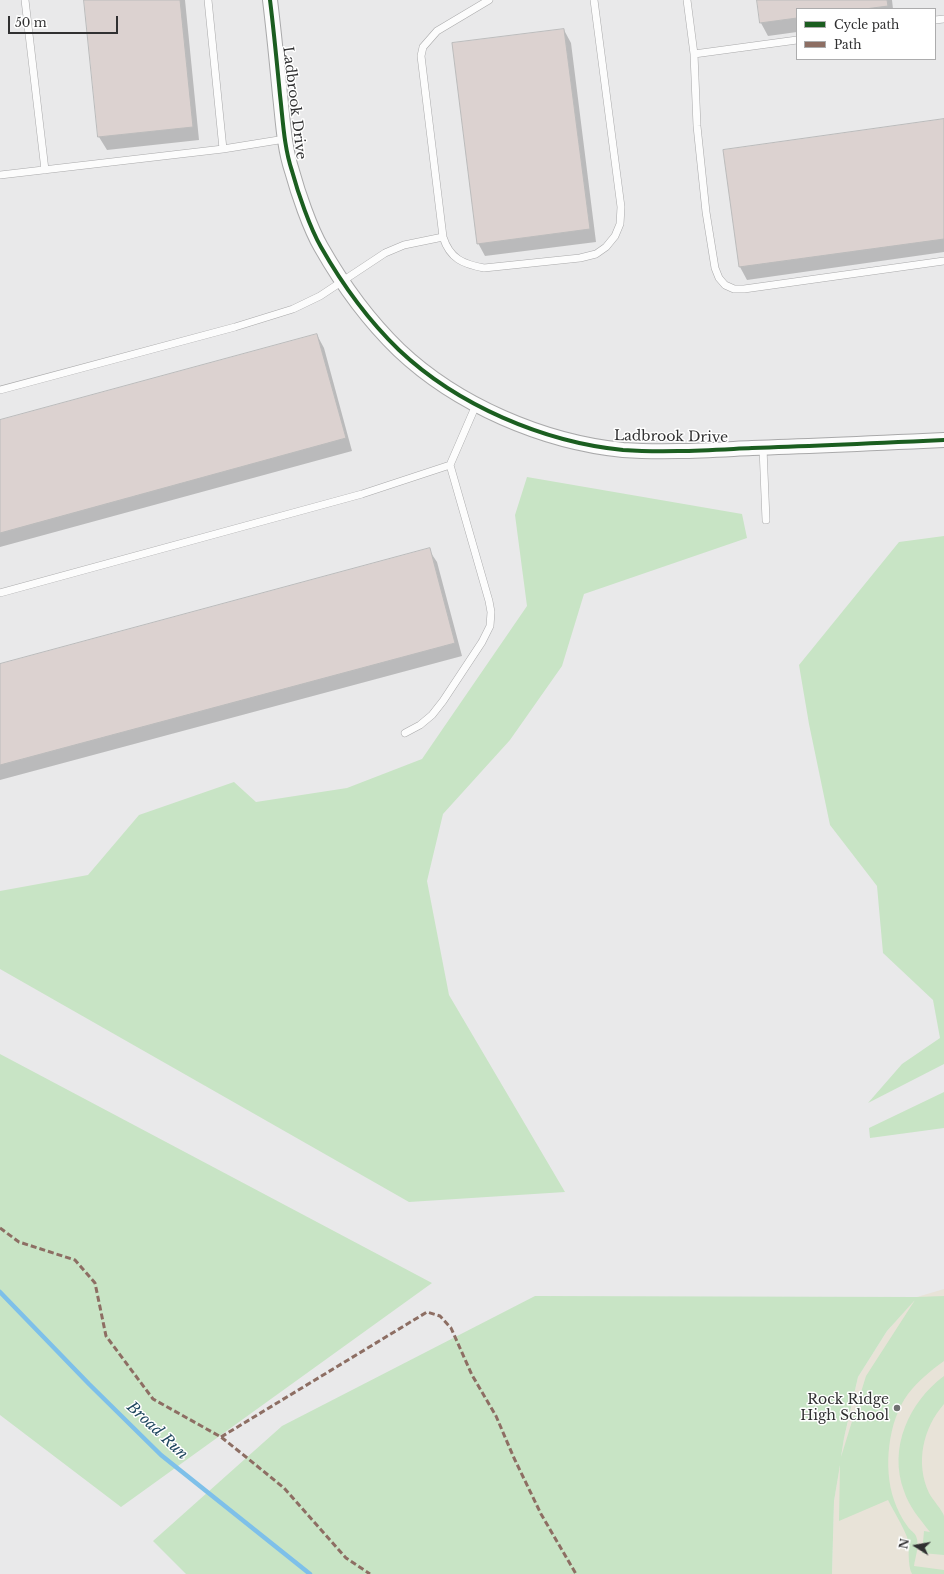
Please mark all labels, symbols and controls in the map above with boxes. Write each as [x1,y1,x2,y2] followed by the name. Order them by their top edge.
[10,8,120,34] scale bar
[796,8,936,60] legend
[15,15,47,30] text: 50 m
[834,17,899,32] text: Cycle path
[834,37,862,52] text: Path
[279,45,309,161] street label: Ladbrook Drive
[614,428,728,446] street label: Ladbrook Drive
[800,1392,889,1424] place label: Rock Ridge High School
[123,1398,191,1464] water label: Broad Run
[892,1403,902,1413] marker: Rock Ridge High School
[896,1526,936,1566] north arrow
[896,1537,912,1550] text: N

